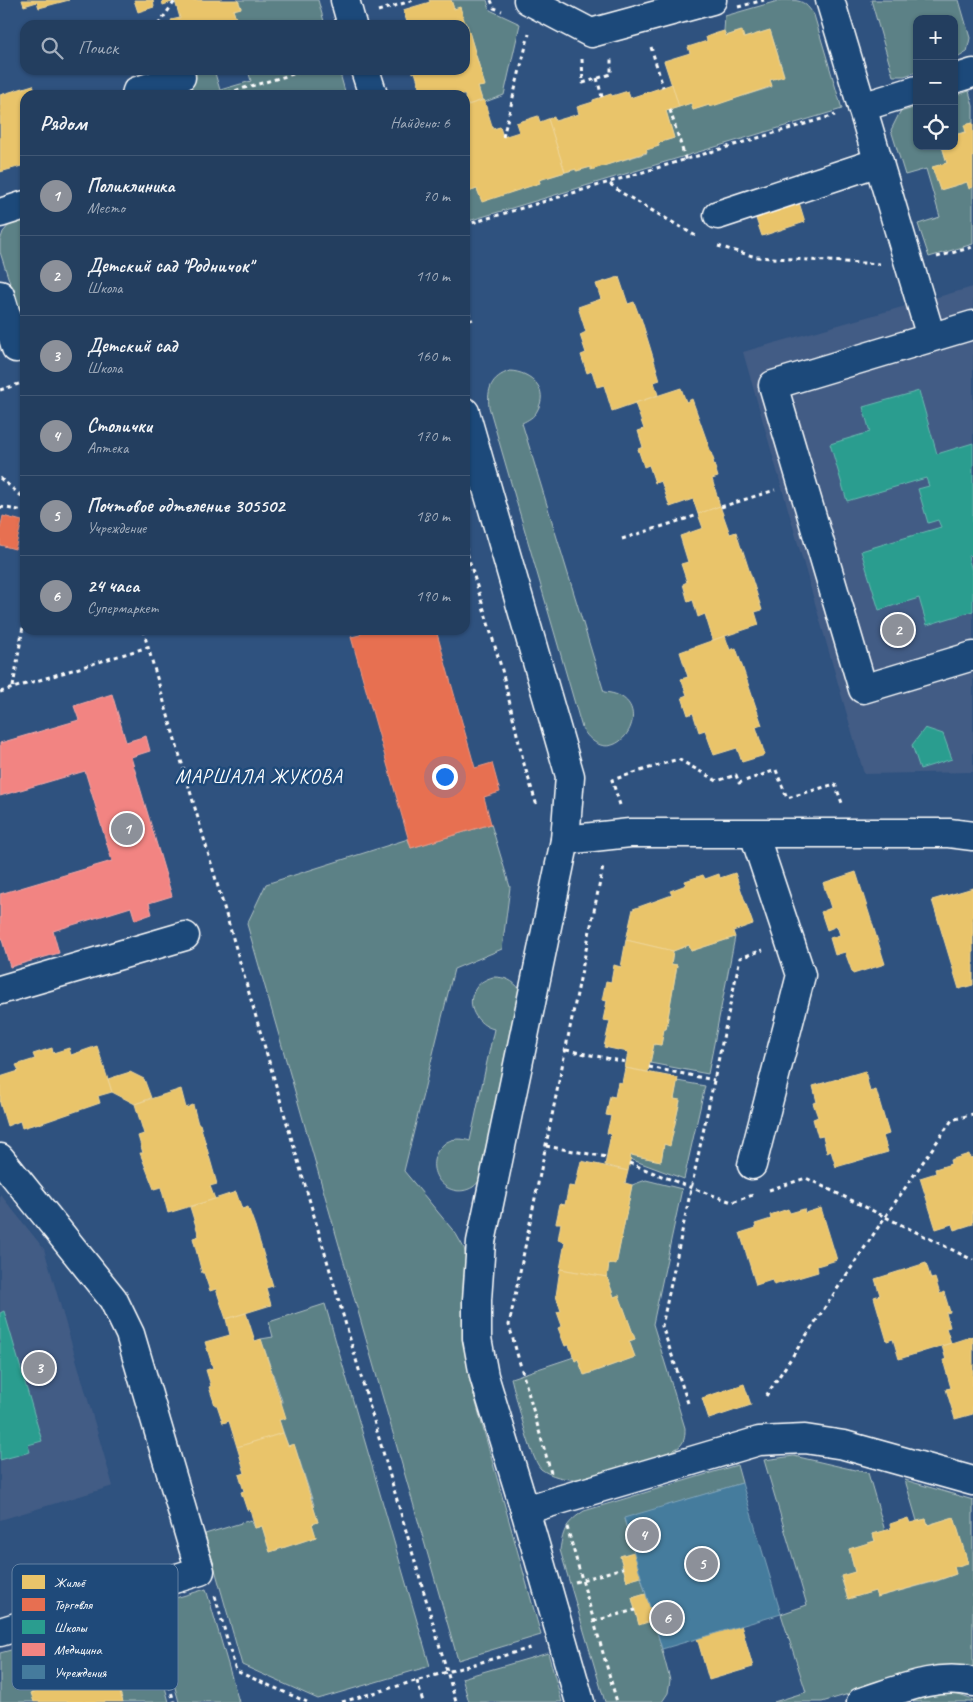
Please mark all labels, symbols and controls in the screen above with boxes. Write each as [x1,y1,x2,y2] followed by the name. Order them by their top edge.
[913,15,958,150] map controls
[913,15,958,60] button: +
[20,20,470,75] search box
[38,34,66,62] icon: search
[78,36,118,60] text: Поиск
[913,60,958,105] button: −
[913,105,958,150] button: locate
[40,110,87,136] text: Рядом
[390,113,450,133] text: Найдено: 6
[87,174,175,198] text: Поликлиника
[52,186,60,206] text: 1
[423,186,450,206] text: 70 m
[87,198,125,218] text: Место
[87,254,253,278] text: Детский сад "Родничок"
[52,266,60,286] text: 2
[416,266,450,286] text: 110 m
[87,278,122,298] text: Школа
[87,334,177,358] text: Детский сад
[52,346,60,366] text: 3
[416,346,450,366] text: 160 m
[87,358,122,378] text: Школа
[87,414,152,438] text: Столички
[52,426,60,446] text: 4
[416,426,450,446] text: 170 m
[87,438,128,458] text: Аптека
[87,494,285,518] text: Почтовое одтеление 305502
[53,506,59,526] text: 5
[416,506,450,526] text: 180 m
[87,518,146,538] text: Учреждение
[87,574,139,598] text: 24 часа
[52,586,60,606] text: 6
[416,586,450,606] text: 190 m
[87,598,158,618] text: Супермаркет
[882,611,914,649] pin: 2
[175,764,343,789] district label: МАРШАЛА ЖУКОВА
[432,764,458,790] your location
[111,810,143,848] pin: 1
[23,1349,55,1387] pin: 3
[627,1516,659,1554] pin: 4
[686,1545,718,1583] pin: 5
[12,1564,178,1690] legend
[54,1574,87,1591] text: Жильё
[54,1596,93,1613] text: Торговля
[651,1599,683,1637] pin: 6
[54,1619,88,1636] text: Школы
[54,1641,103,1658] text: Медицина
[54,1664,107,1681] text: Учреждения

